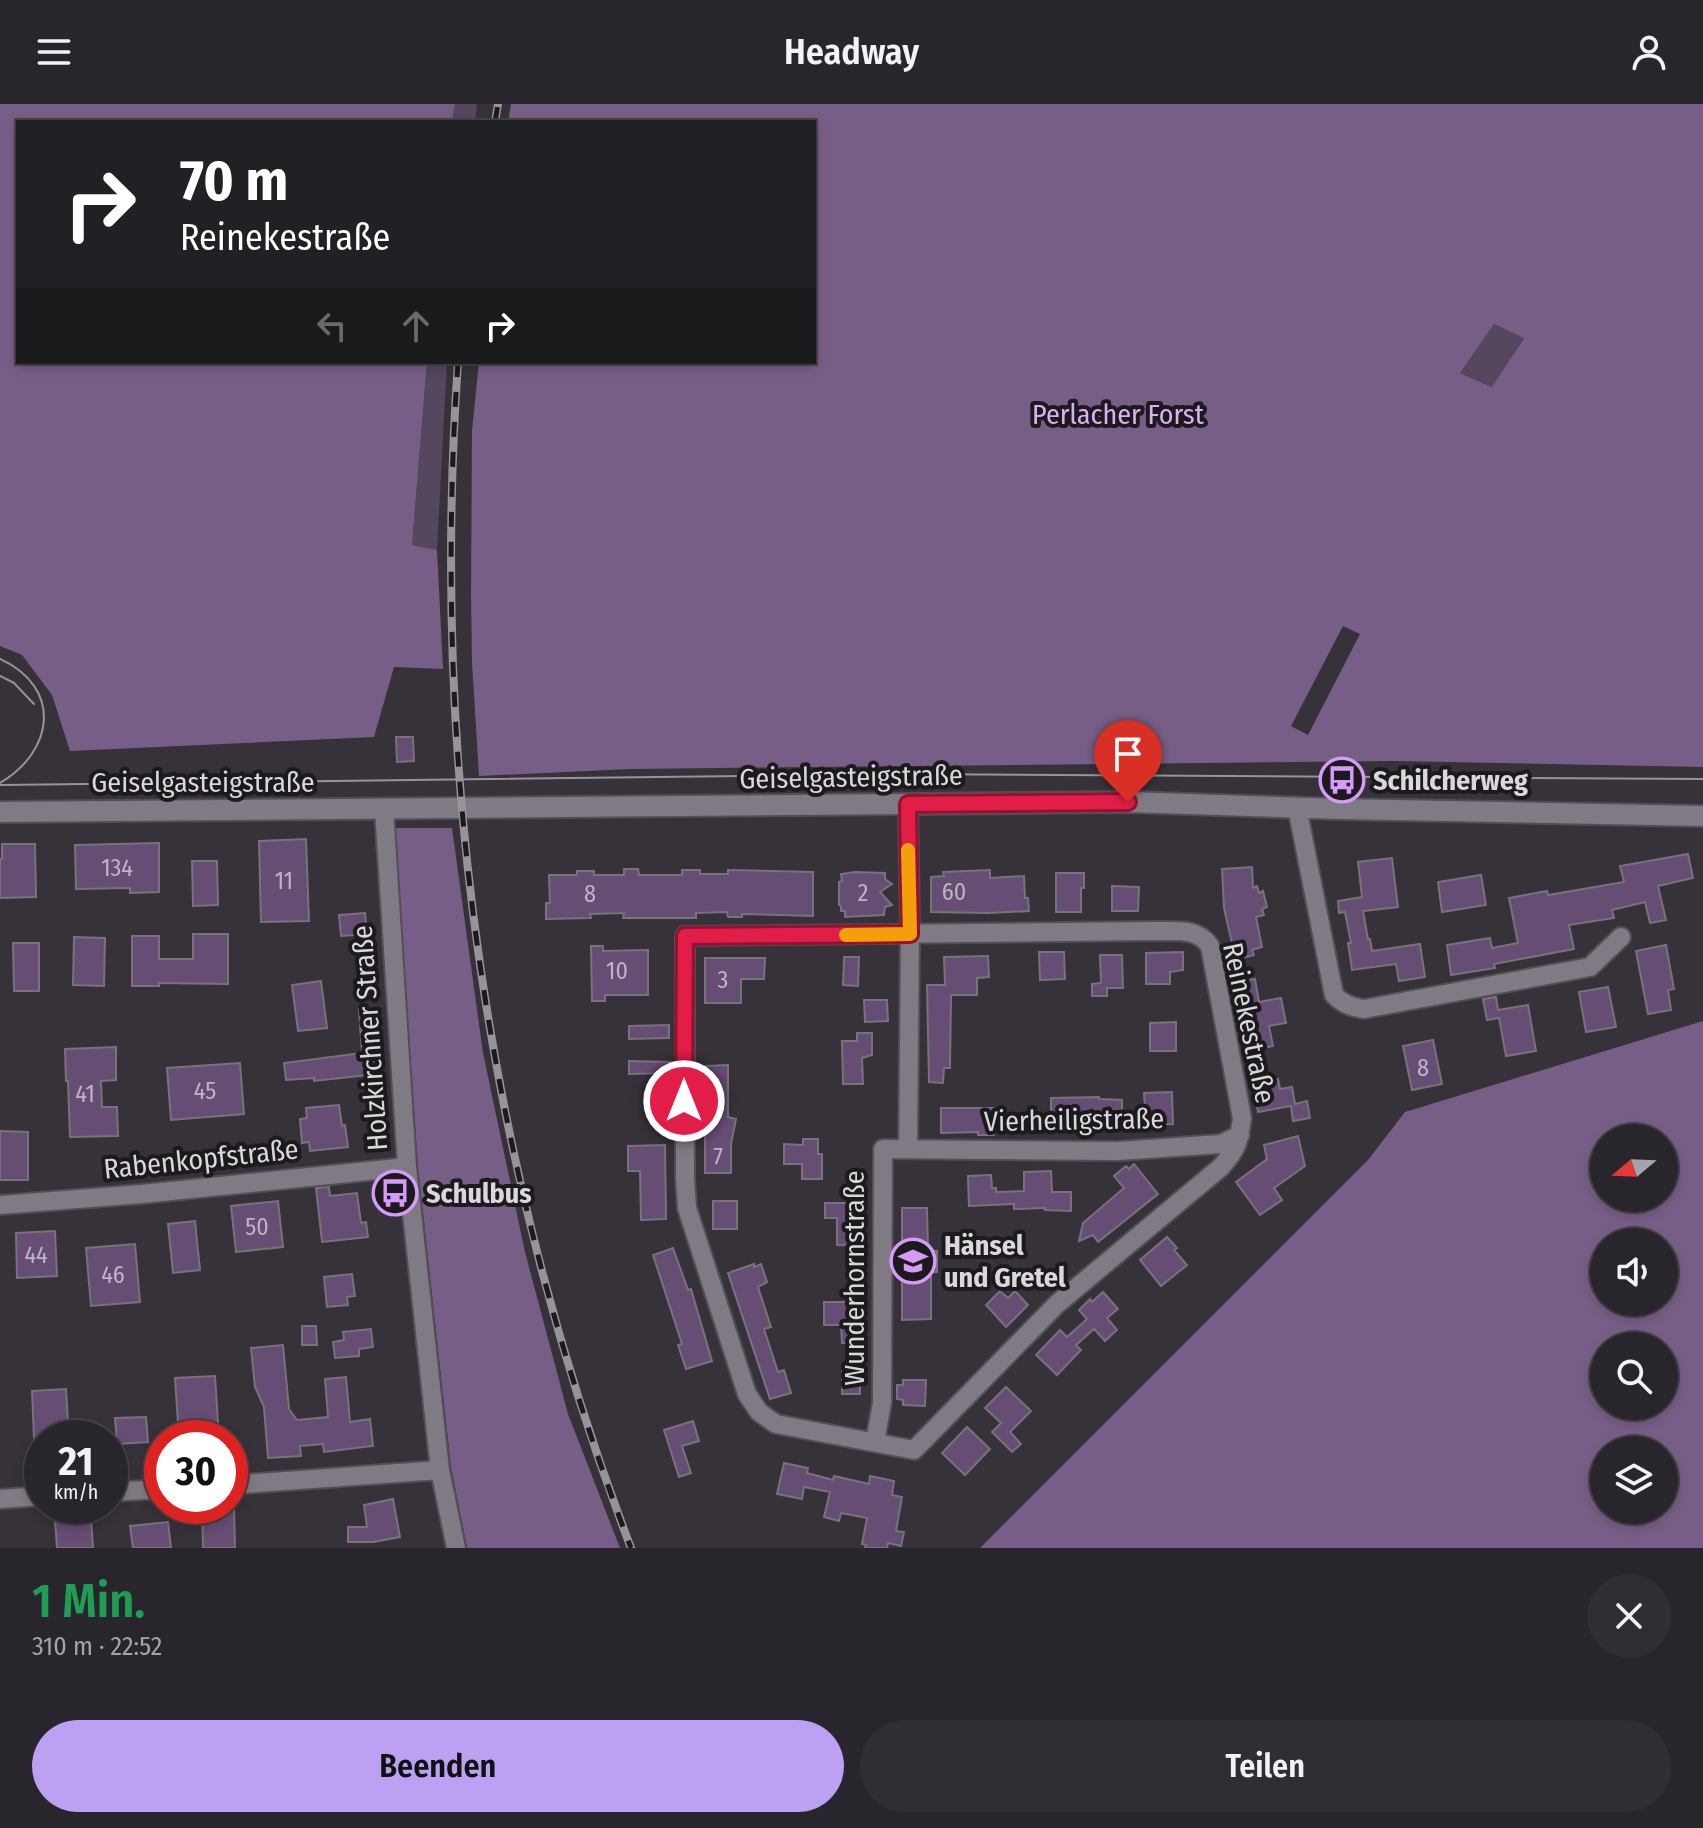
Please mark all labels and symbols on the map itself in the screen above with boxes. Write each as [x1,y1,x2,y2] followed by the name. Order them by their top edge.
[1032,398,1205,431] park label: Perlacher Forst
[1094,720,1162,802] pin
[1318,756,1366,804] bus stop icon: Schilcherweg
[739,759,963,795] street label: Geiselgasteigstraße
[1373,764,1528,797] place label: Schilcherweg
[91,766,315,799] street label: Geiselgasteigstraße
[101,854,133,882] house number: 134
[275,867,293,895] house number: 11
[942,878,966,906] house number: 60
[858,879,868,907] house number: 2
[584,880,596,908] house number: 8
[346,924,394,1152] street label: Holzkirchner Straße
[1216,940,1282,1106] street label: Reinekestraße
[606,957,628,985] house number: 10
[718,966,728,994] house number: 3
[1417,1054,1429,1082] house number: 8
[642,1059,726,1143] position arrow
[194,1077,216,1105] house number: 45
[75,1080,95,1108] house number: 41
[983,1102,1165,1138] street label: Vierheiligstraße
[1590,1124,1678,1212] north arrow
[102,1132,300,1186] street label: Rabenkopfstraße
[713,1143,723,1171] house number: 7
[371,1169,419,1217] bus stop icon: Schulbus
[838,1170,871,1386] street label: Wunderhornstraße
[426,1177,532,1210] place label: Schulbus
[245,1213,269,1241] house number: 50
[944,1229,1066,1294] place label: Hänsel und Gretel
[889,1237,937,1285] school or university icon: Hänsel und Gretel
[24,1241,48,1269] house number: 44
[101,1261,125,1289] house number: 46
[144,1420,248,1524] speed limit sign: 30

